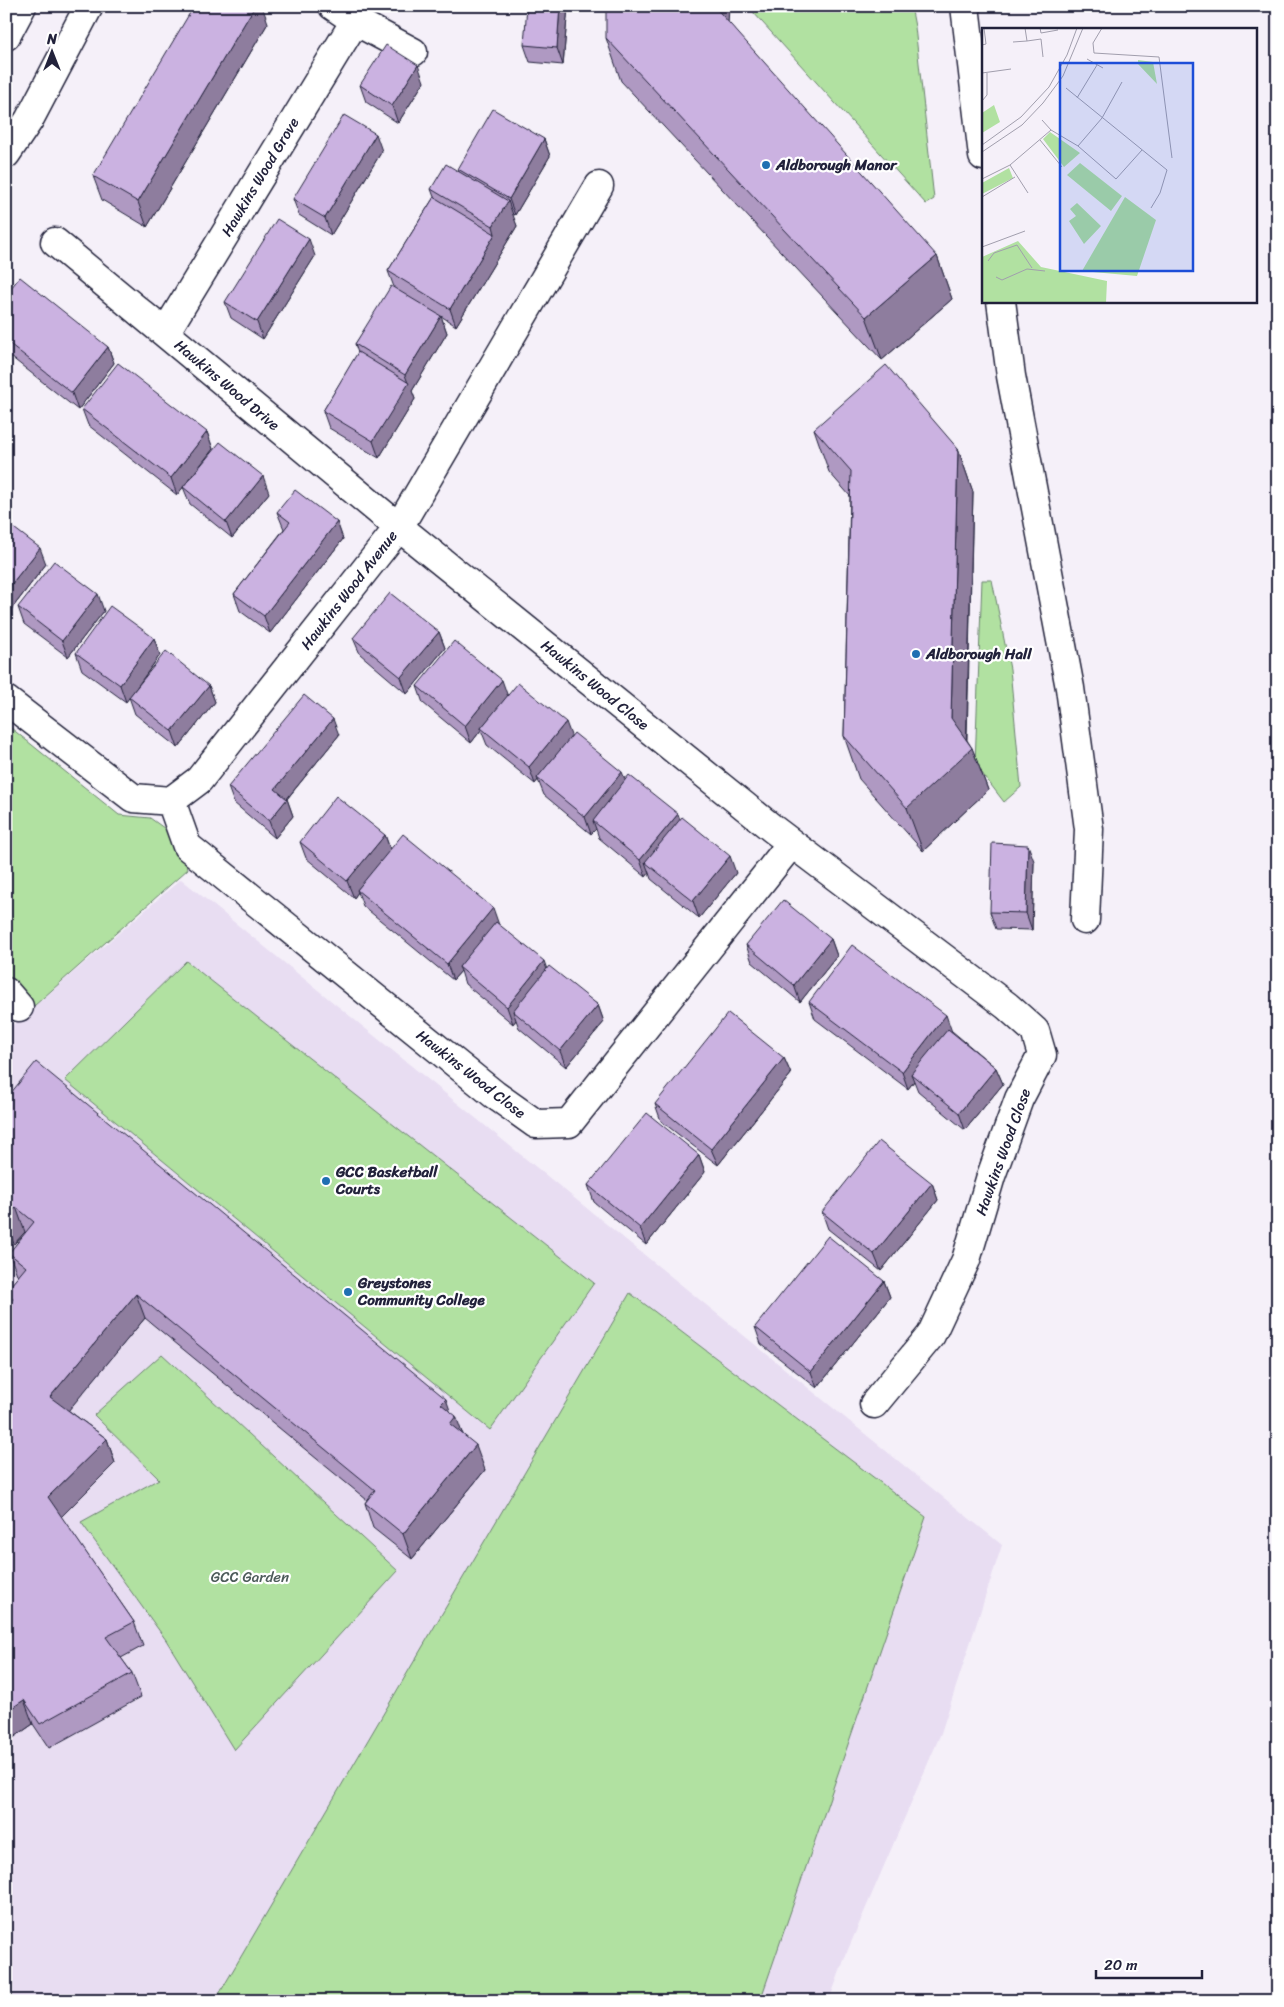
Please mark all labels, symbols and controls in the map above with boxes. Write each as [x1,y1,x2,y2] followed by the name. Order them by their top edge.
[46,27,57,52] text: N
[28,28,78,78] north arrow
[982,28,1256,302] inset map
[214,112,306,242] street label: Hawkins Wood Grove
[775,152,898,178] place label: Aldborough Manor
[760,159,772,171] marker: Aldborough Manor
[168,333,286,437] street label: Hawkins Wood Drive
[294,524,404,656] street label: Hawkins Wood Avenue
[535,633,655,737] street label: Hawkins Wood Close
[925,641,1032,667] place label: Aldborough Hall
[910,648,922,660] marker: Aldborough Hall
[410,1023,532,1125] street label: Hawkins Wood Close
[968,1085,1038,1219] street label: Hawkins Wood Close
[335,1159,438,1202] place label: GCC Basketball Courts
[320,1175,332,1187] marker: GCC Basketball Courts
[357,1270,485,1313] place label: Greystones Community College
[342,1286,354,1298] marker: Greystones Community College
[211,1564,289,1590] park label: GCC Garden
[1096,1947,1203,1979] scale bar
[1104,1952,1138,1978] text: 20 m

